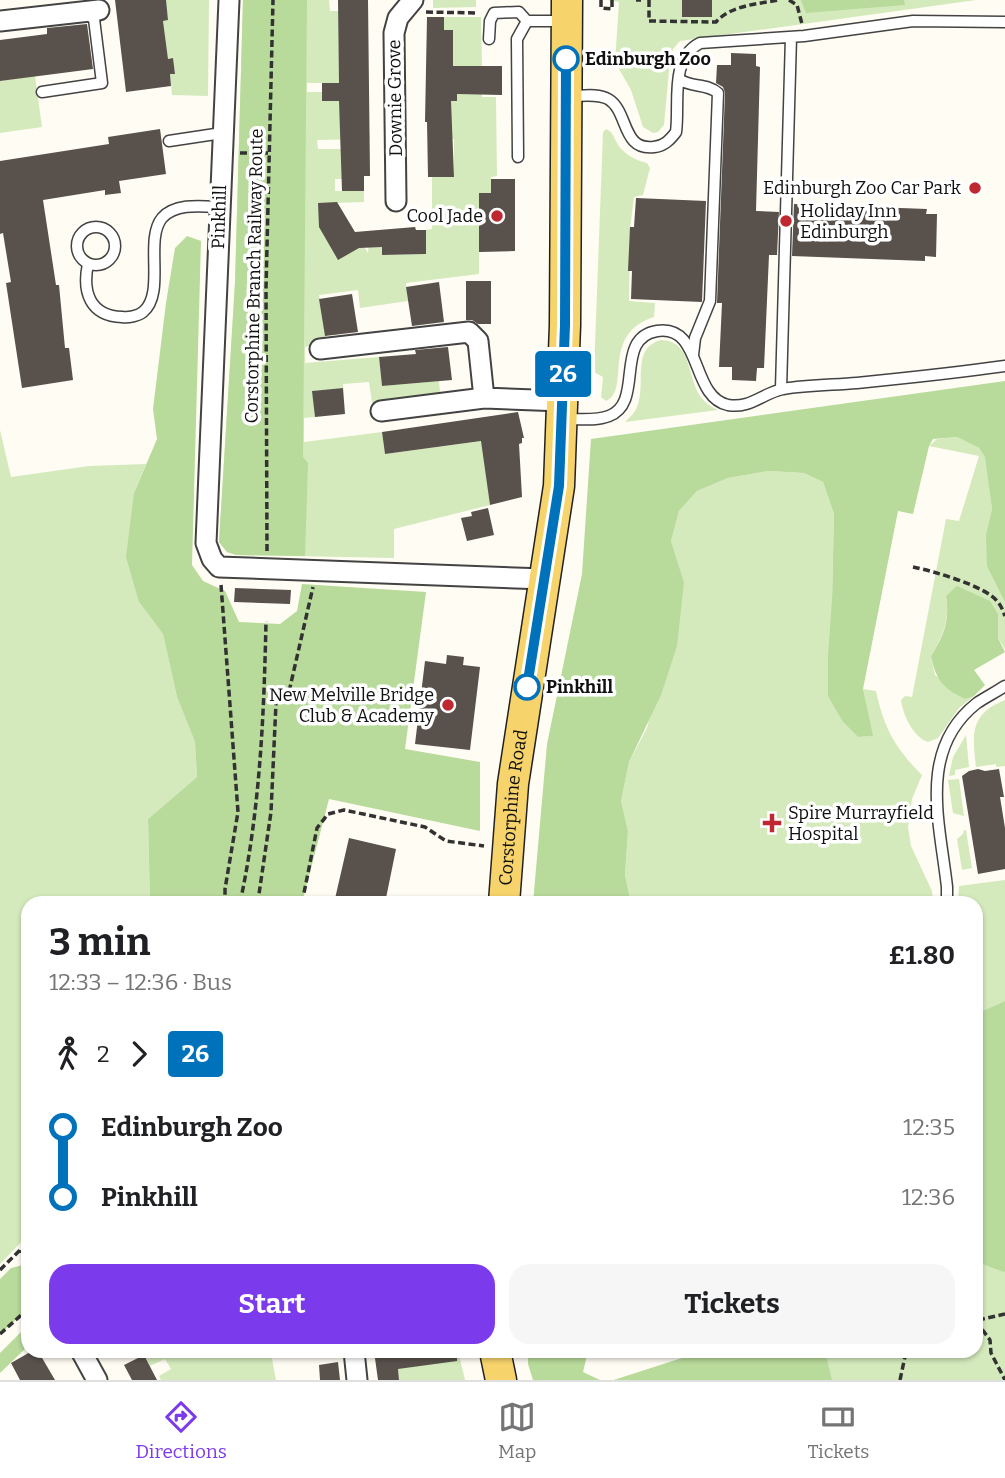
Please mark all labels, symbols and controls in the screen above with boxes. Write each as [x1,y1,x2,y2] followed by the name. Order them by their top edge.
[383,39,407,157] street label: Downie Grove
[553,46,579,72] marker: Edinburgh Zoo
[585,48,711,70] place label: Edinburgh Zoo
[240,128,268,424] street label: Corstorphine Branch Railway Route
[763,177,962,199] place label: Edinburgh Zoo Car Park
[967,180,983,196] marker: Edinburgh Zoo Car Park
[207,185,231,249] street label: Pinkhill
[800,200,898,243] place label: Holiday Inn Edinburgh
[406,205,483,227] place label: Cool Jade
[489,208,505,224] marker: Cool Jade
[778,213,794,229] marker: Holiday Inn Edinburgh
[532,351,594,397] line badge: 26
[549,360,577,388] text: 26
[514,674,540,700] marker: Pinkhill
[546,676,613,698] place label: Pinkhill
[269,684,434,727] place label: New Melville Bridge Club & Academy
[440,697,456,713] marker: New Melville Bridge Club & Academy
[494,728,532,886] street label: Corstorphine Road
[788,802,934,845] place label: Spire Murrayfield Hospital
[762,813,782,833] marker: Spire Murrayfield Hospital
[49,919,151,965] text: 3 min
[888,940,955,971] text: £1.80
[49,968,232,996] text: 12:33 – 12:36 · Bus
[49,1035,87,1073] icon: walk
[120,1035,158,1073] icon: forward
[97,1040,110,1068] text: 2
[182,1040,209,1068] text: 26
[101,1112,283,1143] text: Edinburgh Zoo
[903,1113,955,1141] text: 12:35
[101,1182,198,1213] text: Pinkhill
[902,1183,955,1211] text: 12:36
[49,1264,495,1344] button: Start
[509,1264,955,1344] button: Tickets
[136,1398,227,1463] tab: Directions
[498,1398,536,1463] tab: Map
[807,1398,869,1463] tab: Tickets

